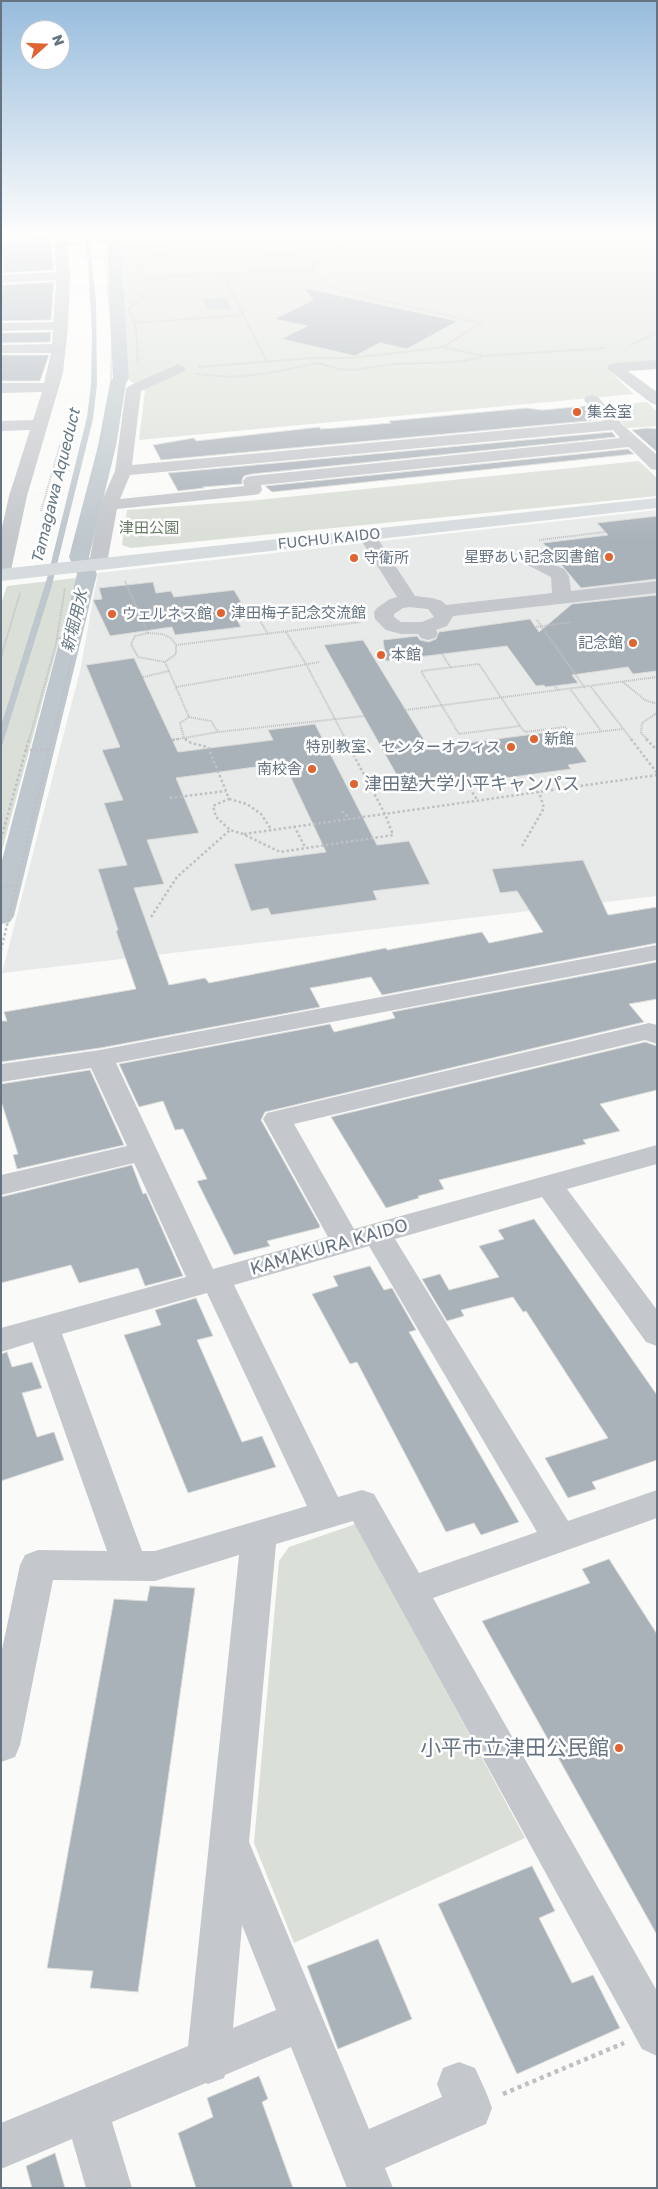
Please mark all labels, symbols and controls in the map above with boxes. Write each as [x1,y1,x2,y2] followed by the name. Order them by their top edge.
[20,20,70,70] north arrow
[49,32,68,48] text: N
[587,403,632,421] place label: 集会室
[27,406,85,566] water label: Tamagawa Aqueduct
[571,406,583,418] marker: 集会室
[119,519,179,537] park label: 津田公園
[277,525,381,553] street label: FUCHU KAIDO
[464,548,599,566] place label: 星野あい記念図書館
[364,549,409,567] place label: 守衛所
[603,551,615,563] marker: 星野あい記念図書館
[348,552,360,564] marker: 守衛所
[58,588,92,654] water label: 新堀用水
[231,604,366,622] place label: 津田梅子記念交流館
[122,605,212,623] place label: ウェルネス館
[215,607,227,619] marker: 津田梅子記念交流館
[106,608,118,620] marker: ウェルネス館
[578,634,623,652] place label: 記念館
[627,637,639,649] marker: 記念館
[391,646,421,664] place label: 本館
[375,649,387,661] marker: 本館
[544,730,574,748] place label: 新館
[528,733,540,745] marker: 新館
[306,738,501,756] place label: 特別教室、センターオフィス
[505,741,517,753] marker: 特別教室、センターオフィス
[257,760,302,778] place label: 南校舎
[306,763,318,775] marker: 南校舎
[364,773,580,795] place label: 津田塾大学小平キャンパス
[348,778,360,790] marker: 津田塾大学小平キャンパス
[248,1214,410,1280] street label: KAMAKURA KAIDO
[420,1735,609,1761] place label: 小平市立津田公民館
[613,1742,625,1754] marker: 小平市立津田公民館

